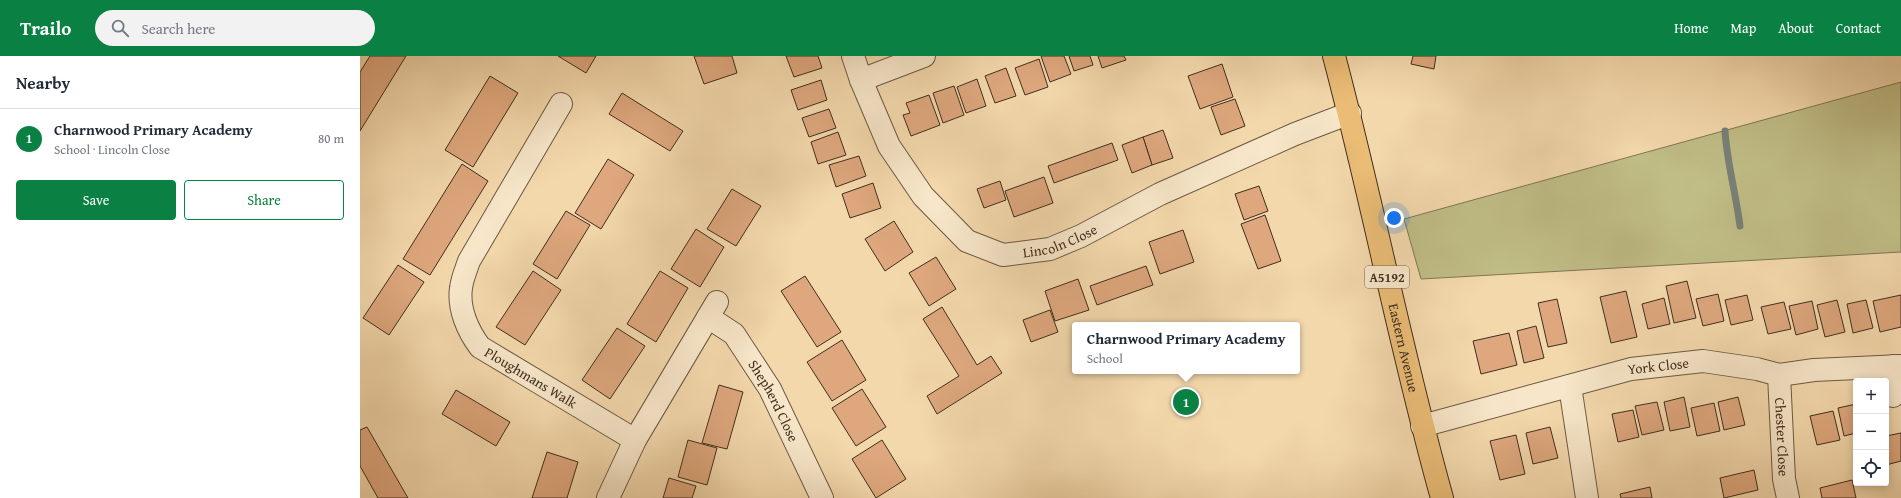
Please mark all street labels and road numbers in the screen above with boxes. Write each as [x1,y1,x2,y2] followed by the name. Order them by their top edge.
[1022,219,1101,262] street label: Lincoln Close
[1365,266,1409,288] road number: A5192
[1384,301,1424,395] street label: Eastern Avenue
[481,342,582,413] street label: Ploughmans Walk
[1626,353,1690,379] street label: York Close
[744,356,804,445] street label: Shepherd Close
[1770,397,1794,477] street label: Chester Close

